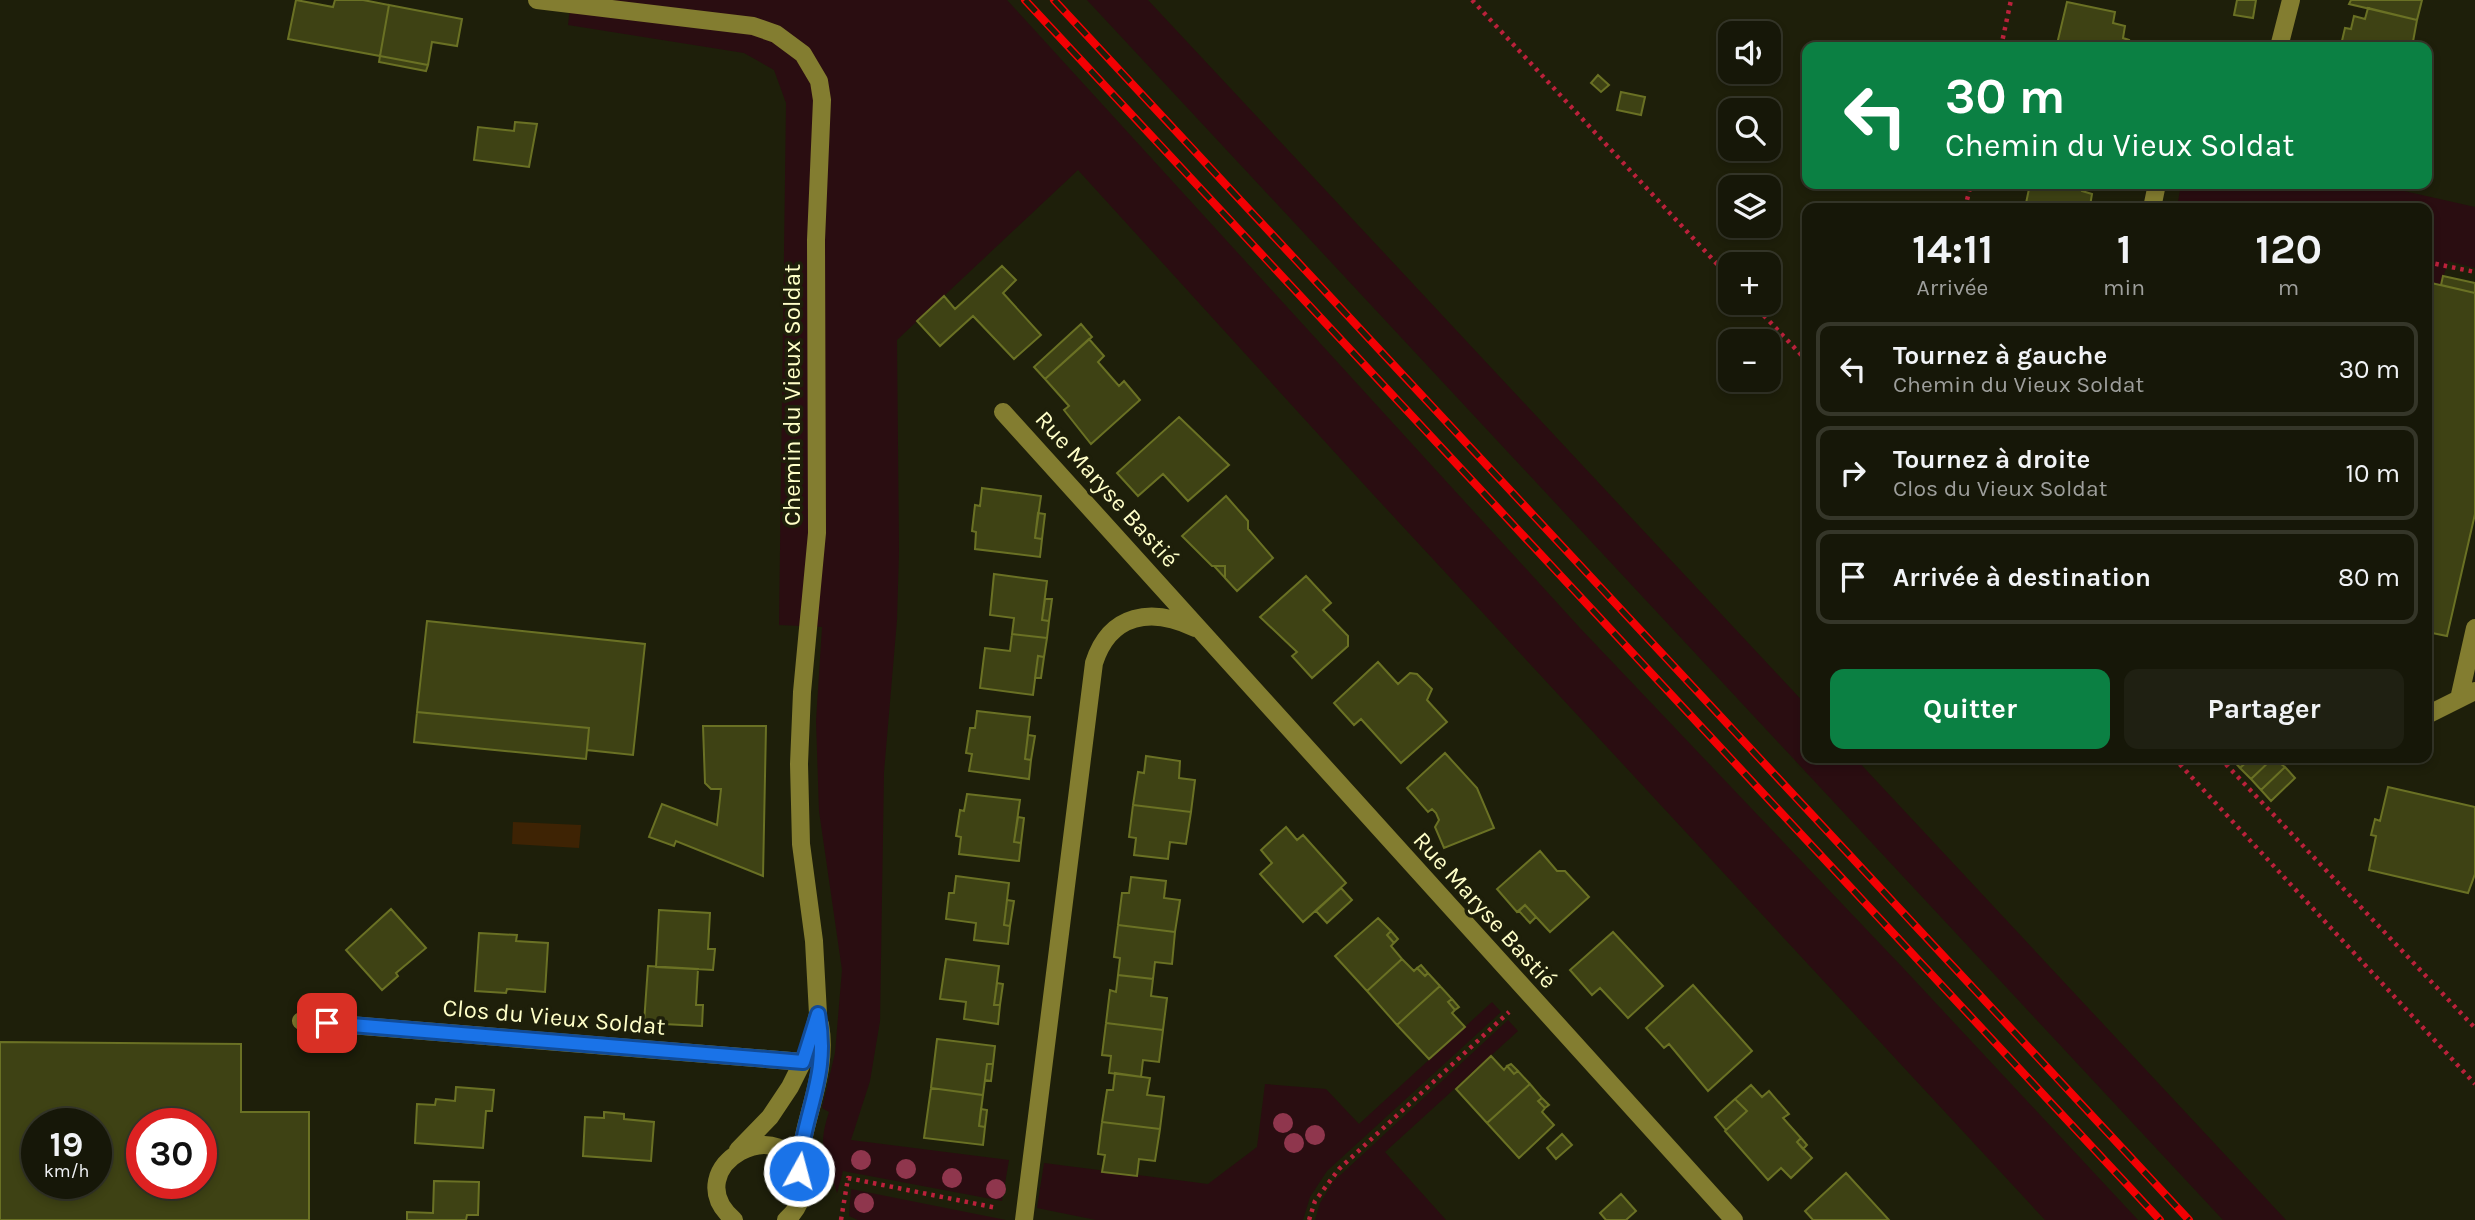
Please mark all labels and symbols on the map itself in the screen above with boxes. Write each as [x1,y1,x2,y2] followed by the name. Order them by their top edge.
[778,264,806,526] street label: Chemin du Vieux Soldat
[1030,405,1184,573] street label: Rue Maryse Bastié
[1408,826,1562,994] street label: Rue Maryse Bastié
[297,993,357,1053] pin
[441,993,667,1041] street label: Clos du Vieux Soldat
[126,1108,217,1199] speed limit sign: 30
[762,1134,836,1208] position arrow

